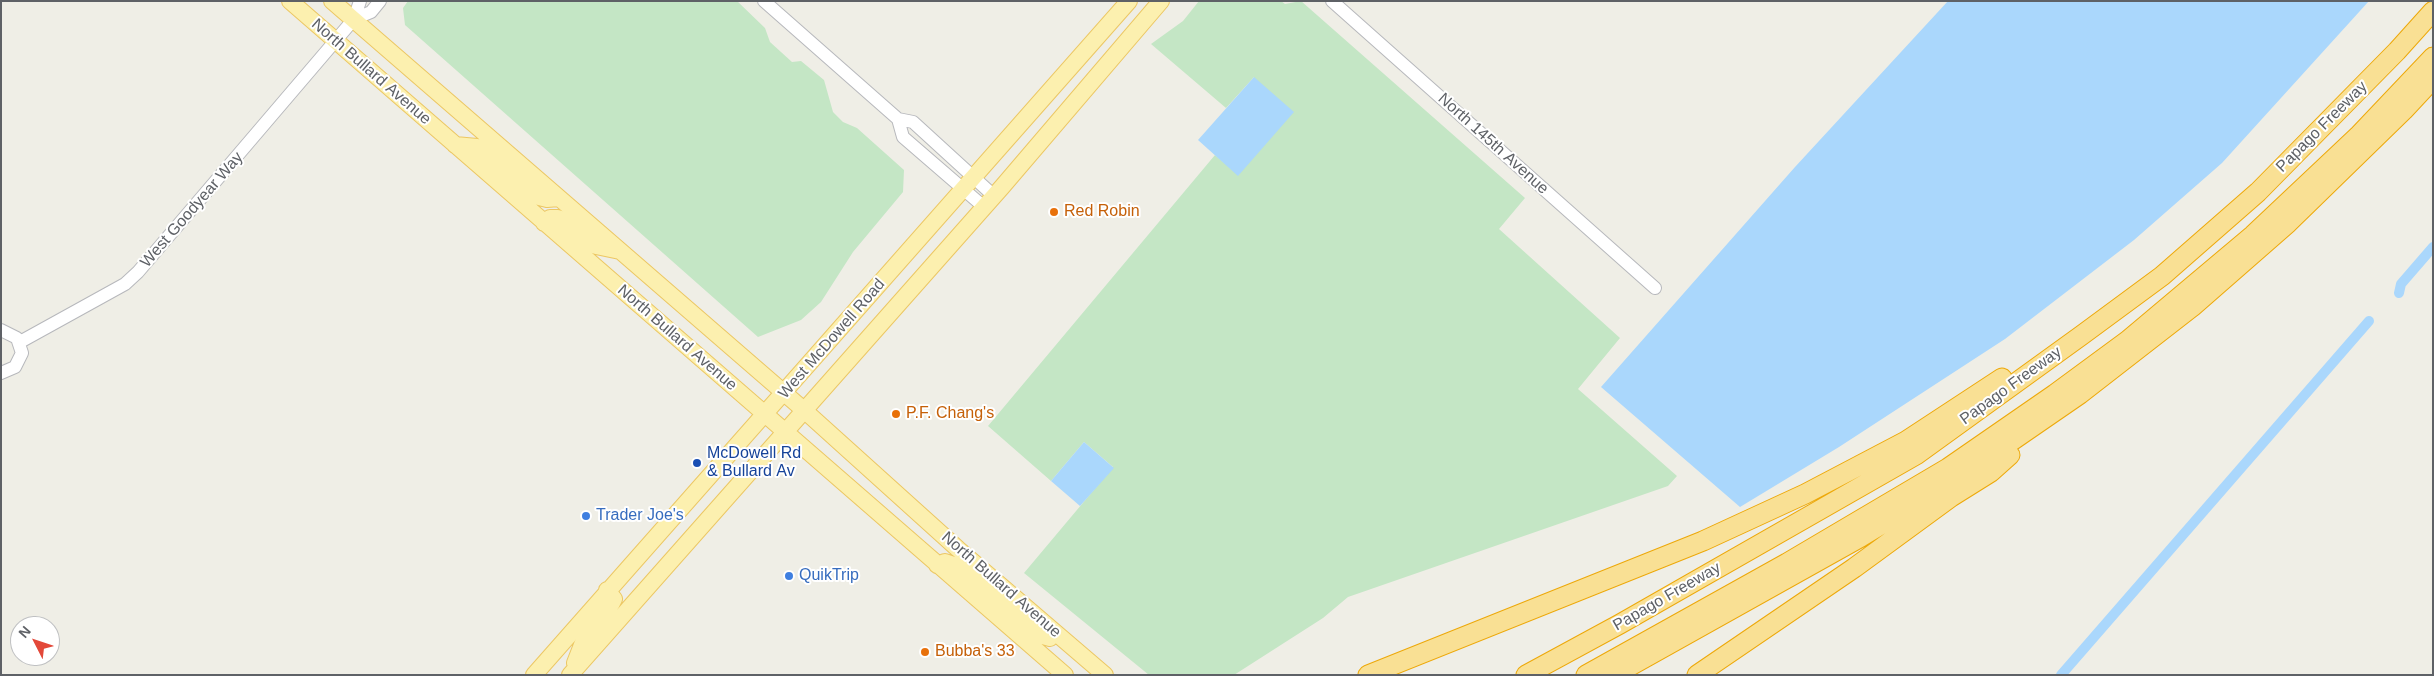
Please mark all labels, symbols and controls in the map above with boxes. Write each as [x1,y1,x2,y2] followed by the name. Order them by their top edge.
[307,15,435,129] street label: North Bullard Avenue
[2272,77,2372,177] street label: Papago Freeway
[1434,89,1552,199] street label: North 145th Avenue
[137,148,247,272] street label: West Goodyear Way
[1064,202,1140,222] place label: Red Robin
[1048,206,1060,218] marker: Red Robin
[775,275,889,403] street label: West McDowell Road
[613,281,741,395] street label: North Bullard Avenue
[1956,343,2066,429] street label: Papago Freeway
[906,404,994,424] place label: P.F. Chang's
[890,408,902,420] marker: P.F. Chang's
[707,444,801,482] place label: McDowell Rd & Bullard Av
[691,457,703,469] marker: McDowell Rd & Bullard Av
[596,506,684,526] place label: Trader Joe's
[580,510,592,522] marker: Trader Joe's
[937,528,1065,642] street label: North Bullard Avenue
[1610,558,1724,636] street label: Papago Freeway
[799,566,859,586] place label: QuikTrip
[783,570,795,582] marker: QuikTrip
[10,616,60,666] north arrow
[15,623,34,641] text: N
[935,642,1015,662] place label: Bubba's 33
[919,646,931,658] marker: Bubba's 33

